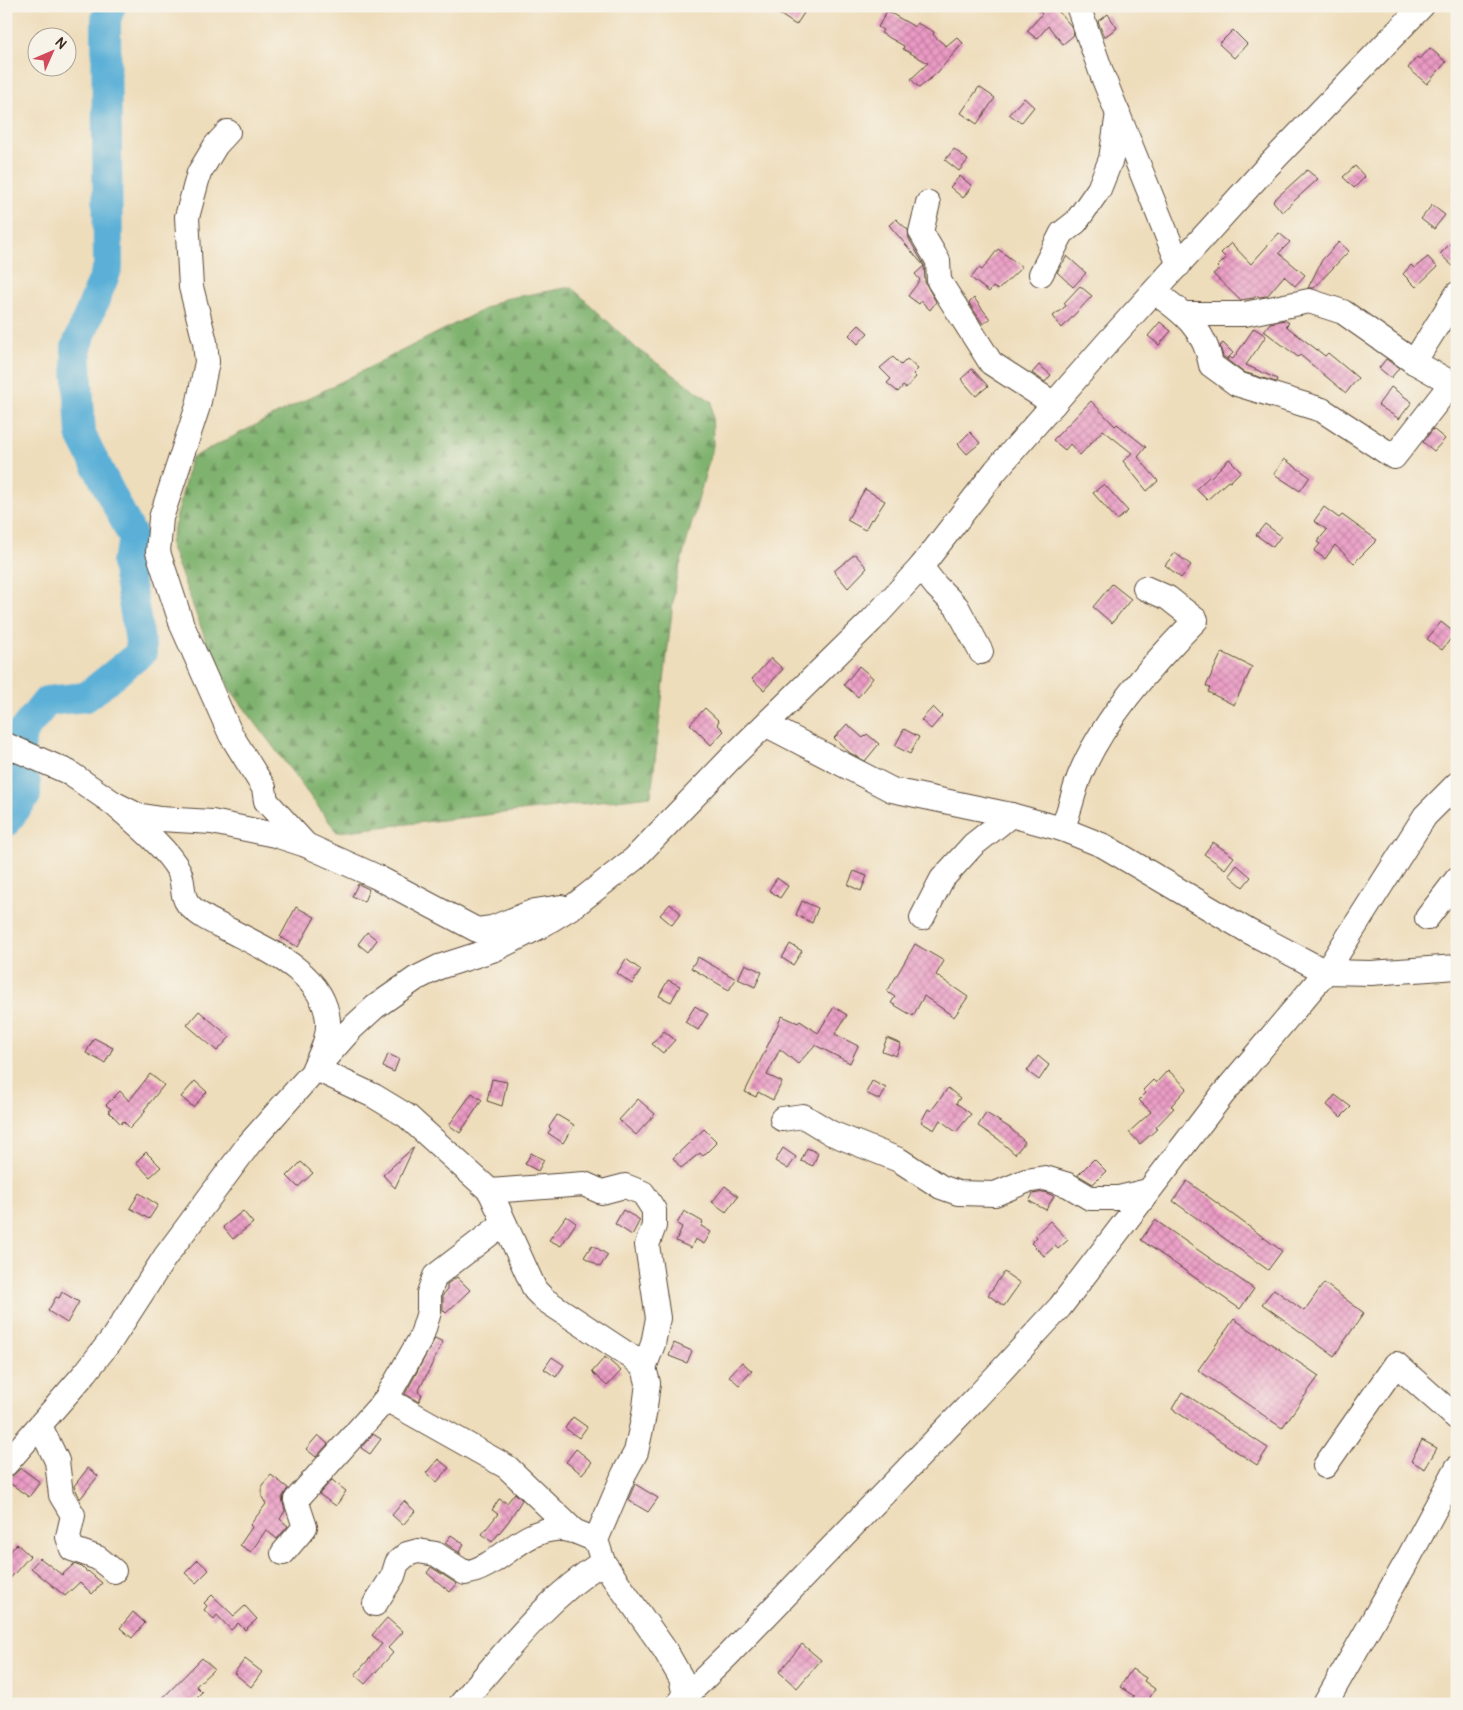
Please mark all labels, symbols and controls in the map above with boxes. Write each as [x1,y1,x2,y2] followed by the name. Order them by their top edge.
[28,28,78,78] north arrow
[51,34,70,53] text: N

